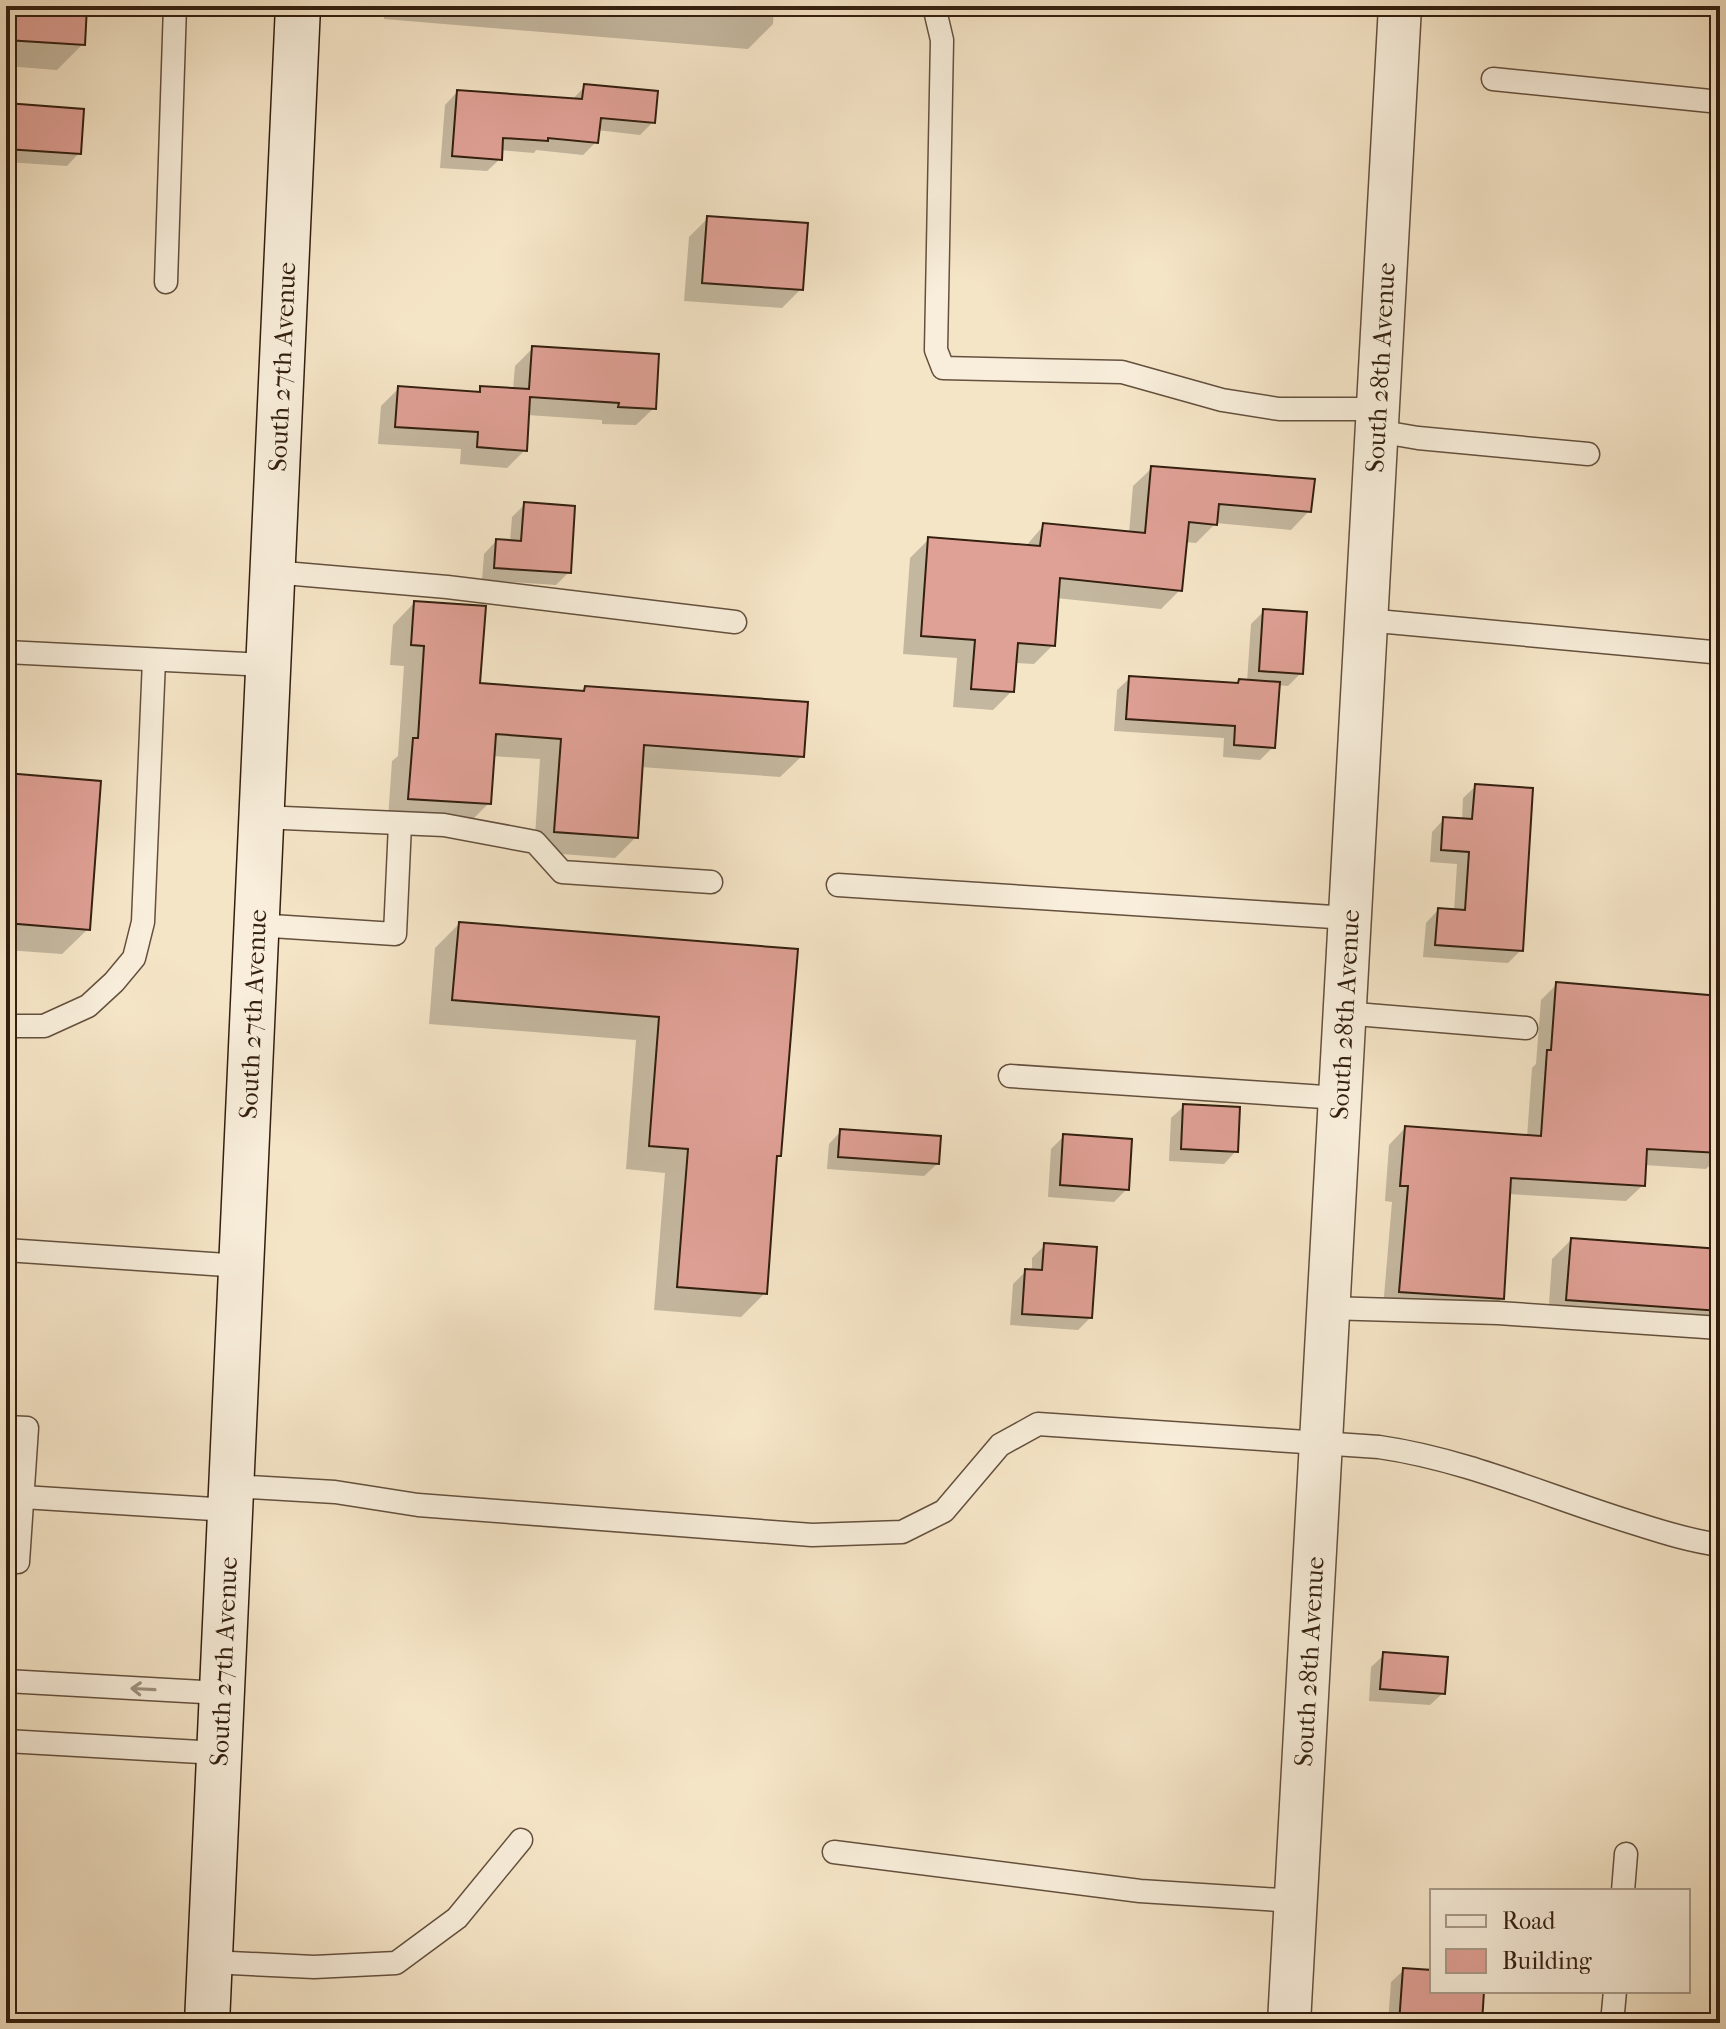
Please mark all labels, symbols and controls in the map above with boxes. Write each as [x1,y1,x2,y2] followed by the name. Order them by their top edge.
[262,261,302,472] street label: South 27th Avenue
[1359,261,1401,473] street label: South 28th Avenue
[232,908,273,1120] street label: South 27th Avenue
[1323,909,1366,1120] street label: South 28th Avenue
[203,1556,244,1767] street label: South 27th Avenue
[1288,1556,1330,1767] street label: South 28th Avenue
[130,1681,157,1696] one-way arrow
[1430,1889,1690,1993] legend
[1502,1907,1556,1935] text: Road
[1502,1947,1593,1975] text: Building

